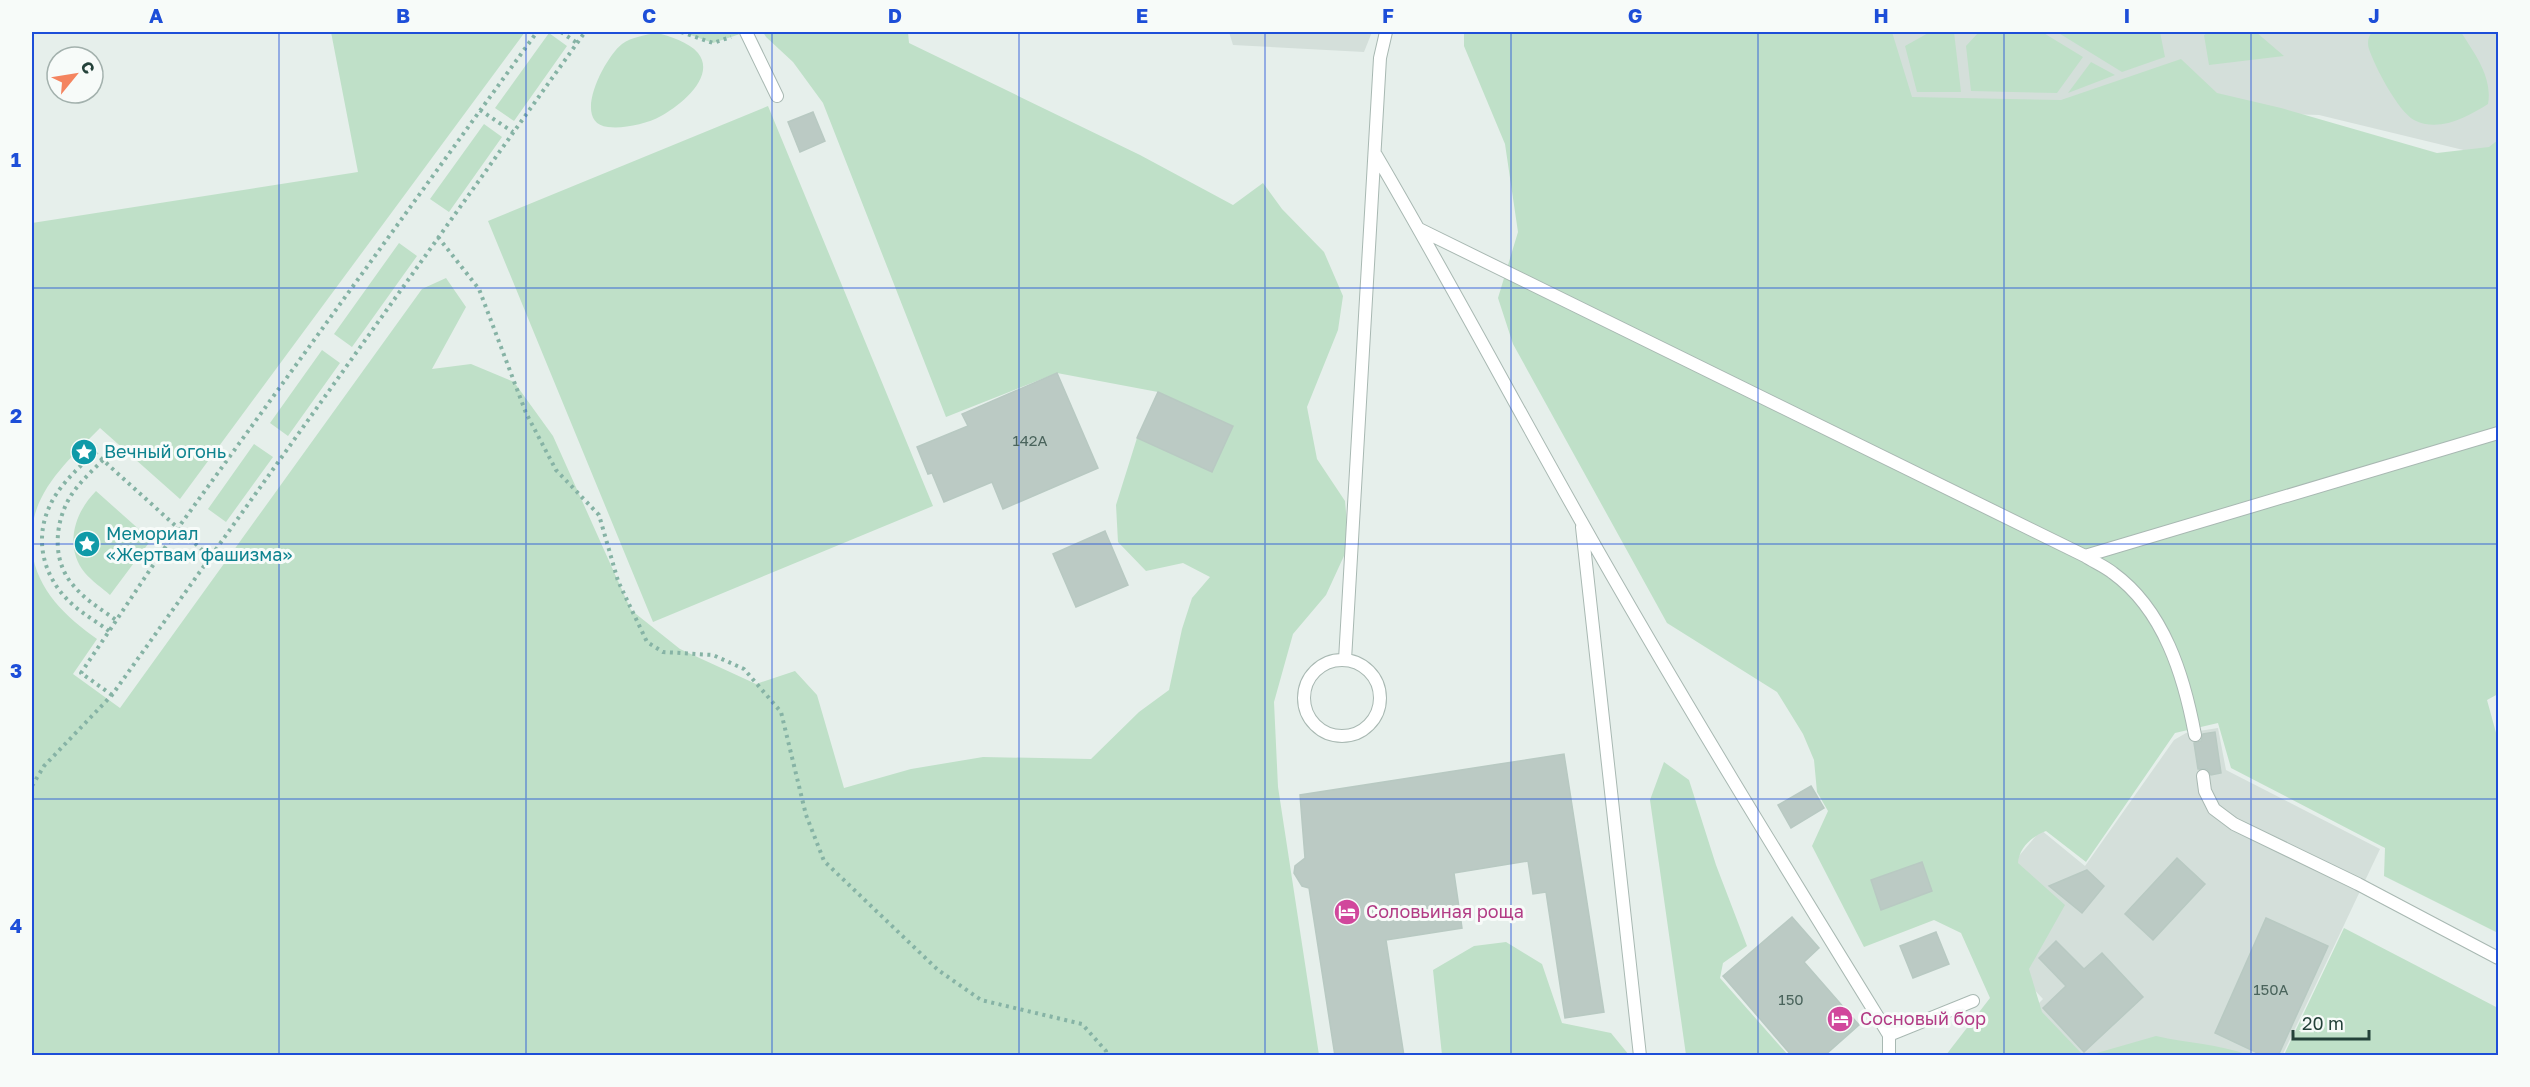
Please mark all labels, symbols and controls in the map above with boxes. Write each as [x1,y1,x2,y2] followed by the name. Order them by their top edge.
[149,3,163,27] text: A
[396,3,410,27] text: B
[642,3,656,27] text: C
[888,3,902,27] text: D
[1136,3,1148,27] text: E
[1382,3,1394,27] text: F
[1628,3,1642,27] text: G
[1873,3,1889,27] text: H
[2124,3,2130,27] text: I
[2368,3,2380,27] text: J
[45,45,105,105] north arrow
[76,58,99,77] text: С
[11,147,21,171] text: 1
[10,403,22,427] text: 2
[1012,431,1048,449] house number: 142А
[69,437,99,467] place icon: Вечный огонь
[104,440,226,462] place label: Вечный огонь
[106,522,292,565] place label: Мемориал «Жертвам фашизма»
[72,529,102,559] place icon: Мемориал «Жертвам фашизма»
[10,658,22,682] text: 3
[1332,897,1362,927] hotel icon: Соловьиная роща
[1366,900,1524,922] place label: Соловьиная роща
[10,913,22,937] text: 4
[2253,980,2289,998] house number: 150А
[1778,990,1804,1008] house number: 150
[2293,1003,2370,1041] scale bar
[1825,1004,1855,1034] hotel icon: Сосновый бор
[1860,1007,1986,1029] place label: Сосновый бор
[2302,1012,2344,1034] text: 20 m

